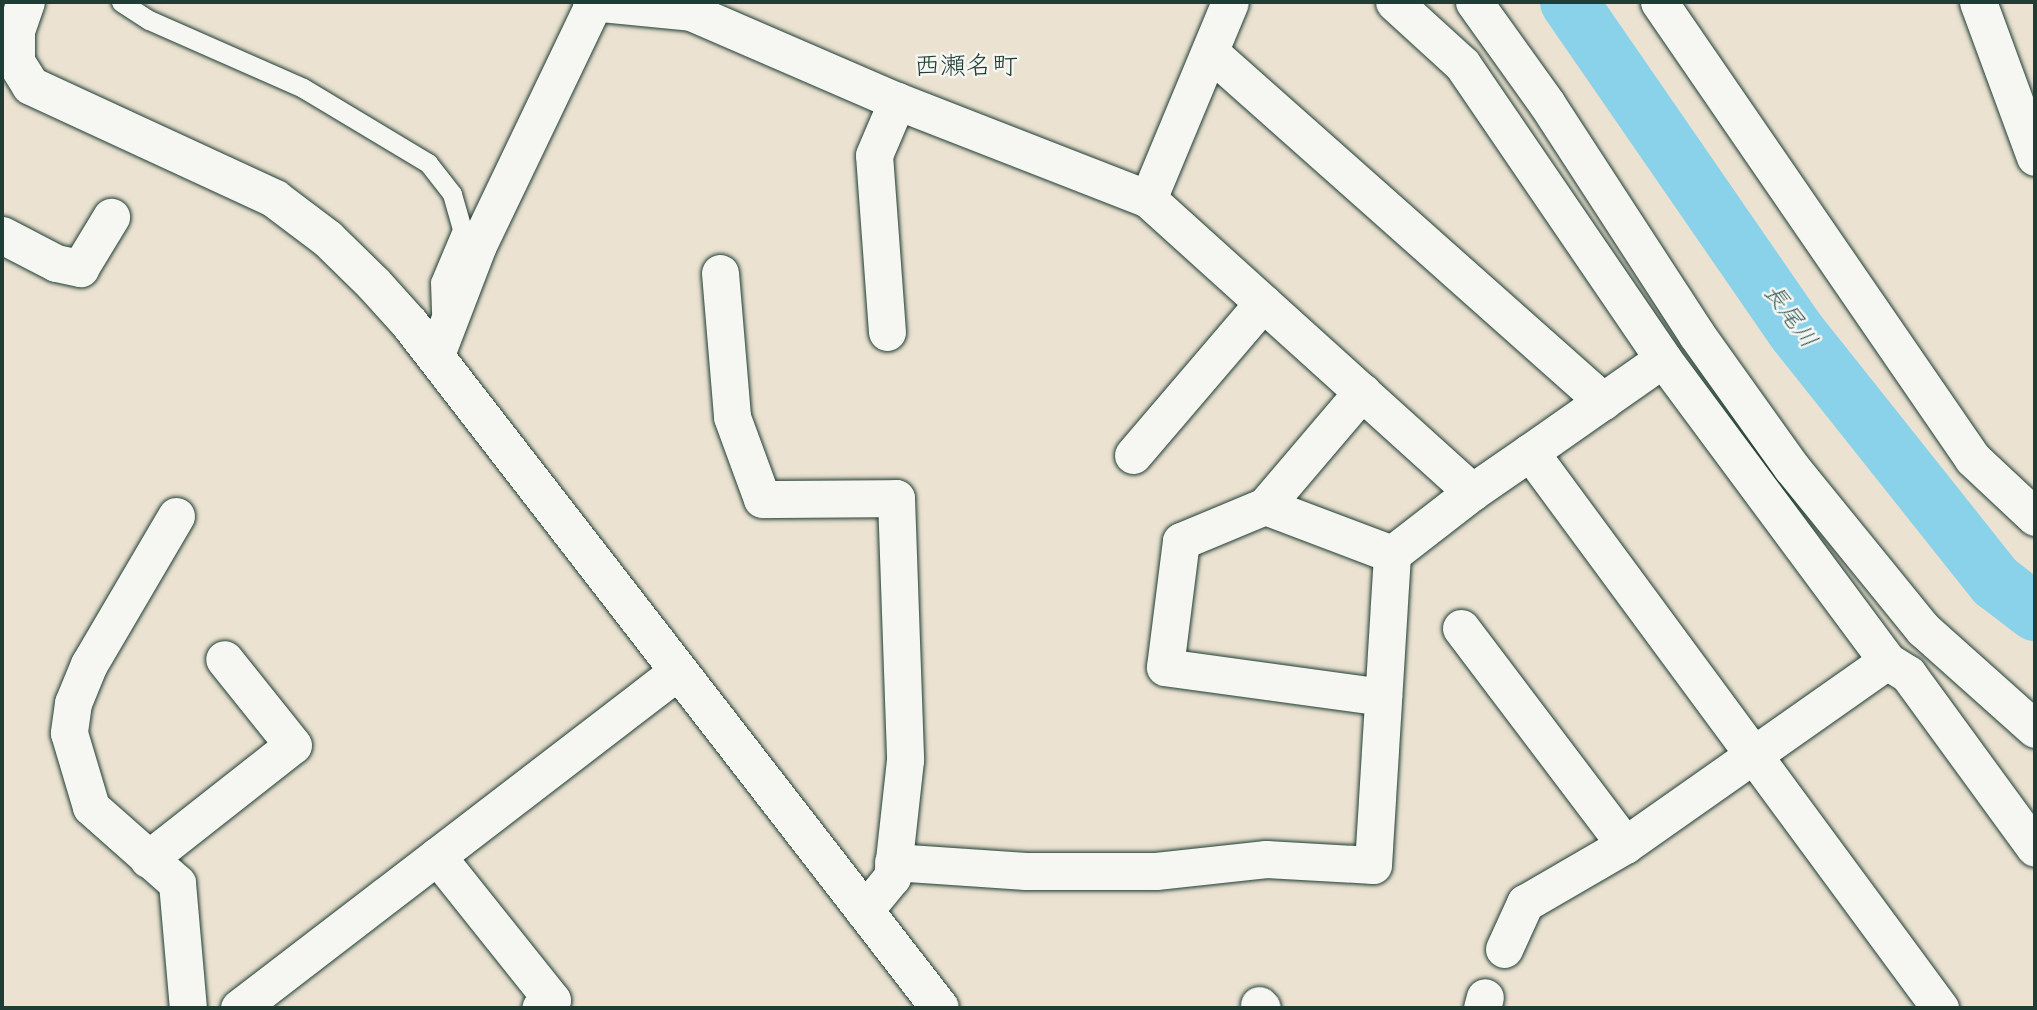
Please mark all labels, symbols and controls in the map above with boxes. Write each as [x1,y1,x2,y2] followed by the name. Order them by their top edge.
[914,54,1018,86] district label: 西瀬名町
[1755,280,1821,356] water label: 長尾川

